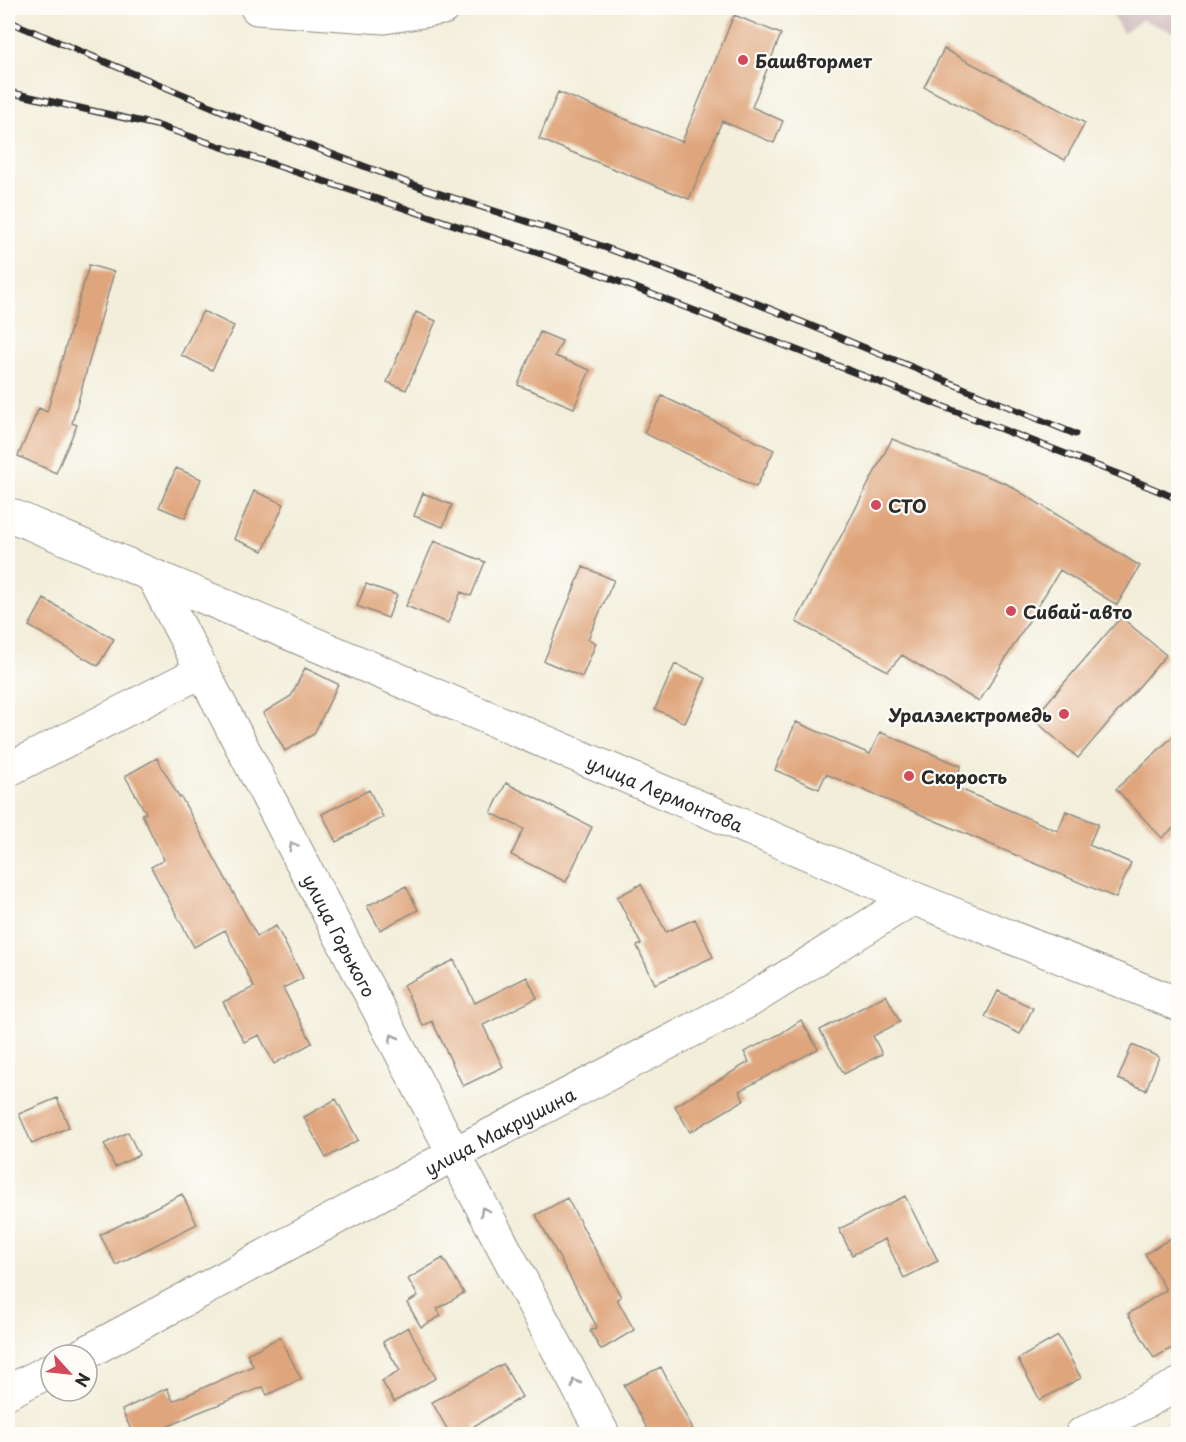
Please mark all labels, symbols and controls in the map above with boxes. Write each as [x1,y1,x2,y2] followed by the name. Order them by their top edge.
[755,47,873,74] place label: Башвтормет
[736,53,750,67] marker: Башвтормет
[888,492,927,519] place label: СТО
[869,498,883,512] marker: СТО
[1023,598,1133,625] place label: Сибай-авто
[1004,604,1018,618] marker: Сибай-авто
[888,701,1052,728] place label: Уралэлектромедь
[1057,707,1071,721] marker: Уралэлектромедь
[583,748,748,838] street label: улица Лермонтова
[921,763,1007,790] place label: Скорость
[902,769,916,783] marker: Скорость
[289,842,301,853] one-way arrow
[297,869,383,1002] street label: улица Горького
[389,1034,400,1044] one-way arrow
[419,1079,580,1181] street label: улица Макрушина
[480,1206,491,1217] one-way arrow
[39,1343,99,1403] north arrow
[70,1369,97,1391] text: N
[571,1379,582,1389] one-way arrow

